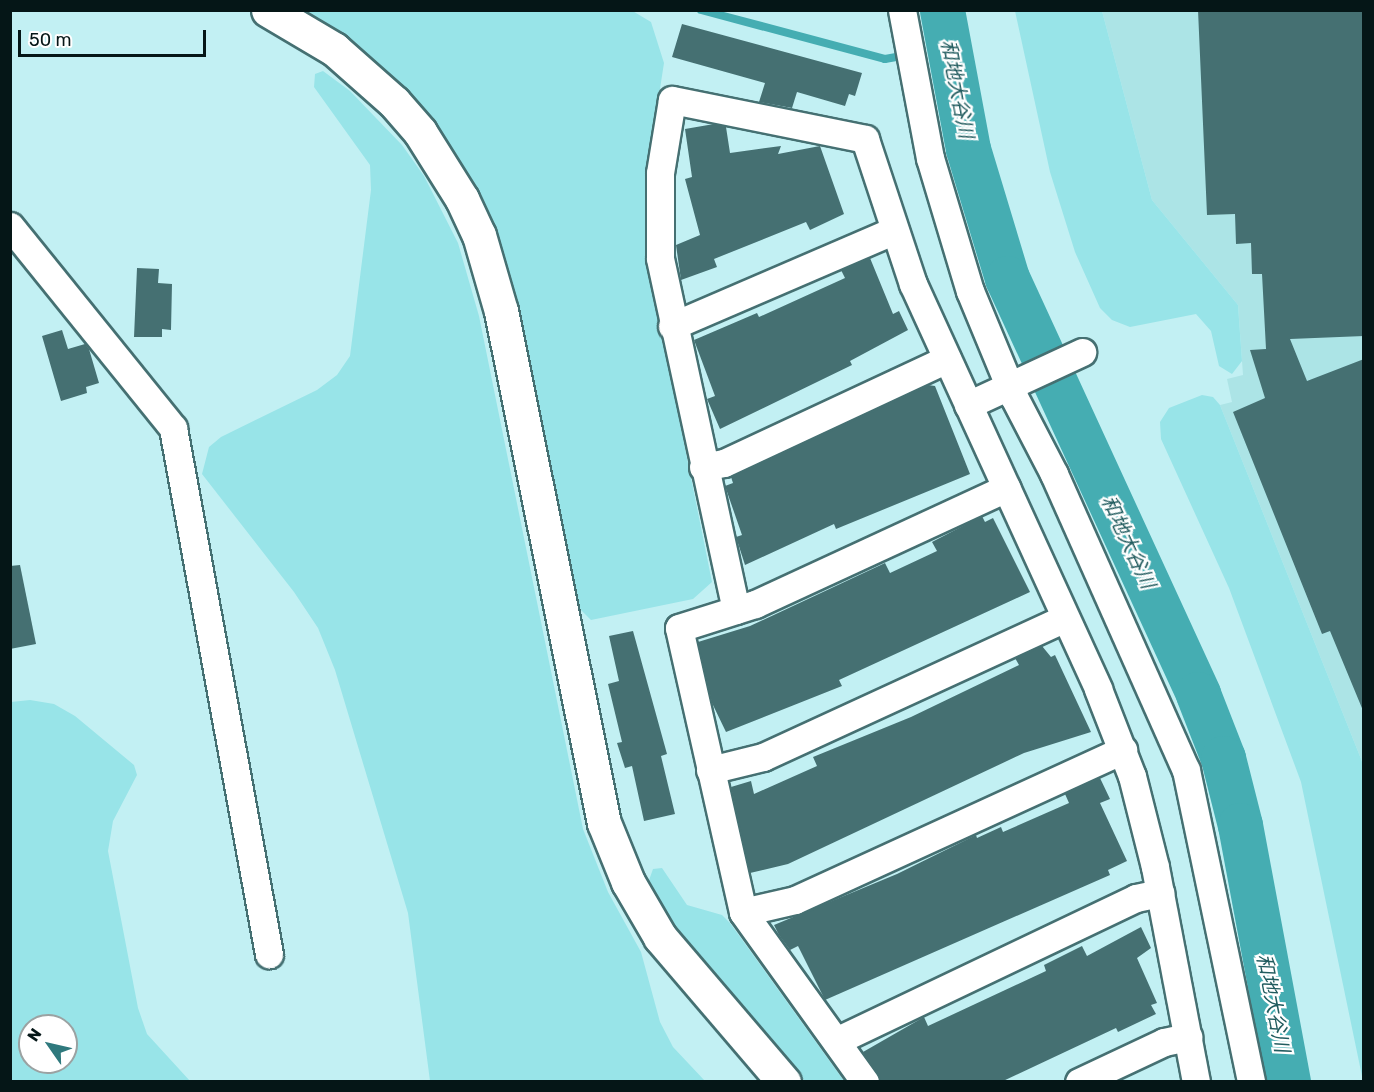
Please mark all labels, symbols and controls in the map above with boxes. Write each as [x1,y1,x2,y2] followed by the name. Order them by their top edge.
[21,18,208,56] scale bar
[29,29,72,51] text: 50 m
[936,38,978,140] water label: 和地大谷川
[1096,492,1160,592] water label: 和地大谷川
[1252,952,1294,1054] water label: 和地大谷川
[18,1014,78,1074] north arrow
[23,1025,45,1045] text: N

